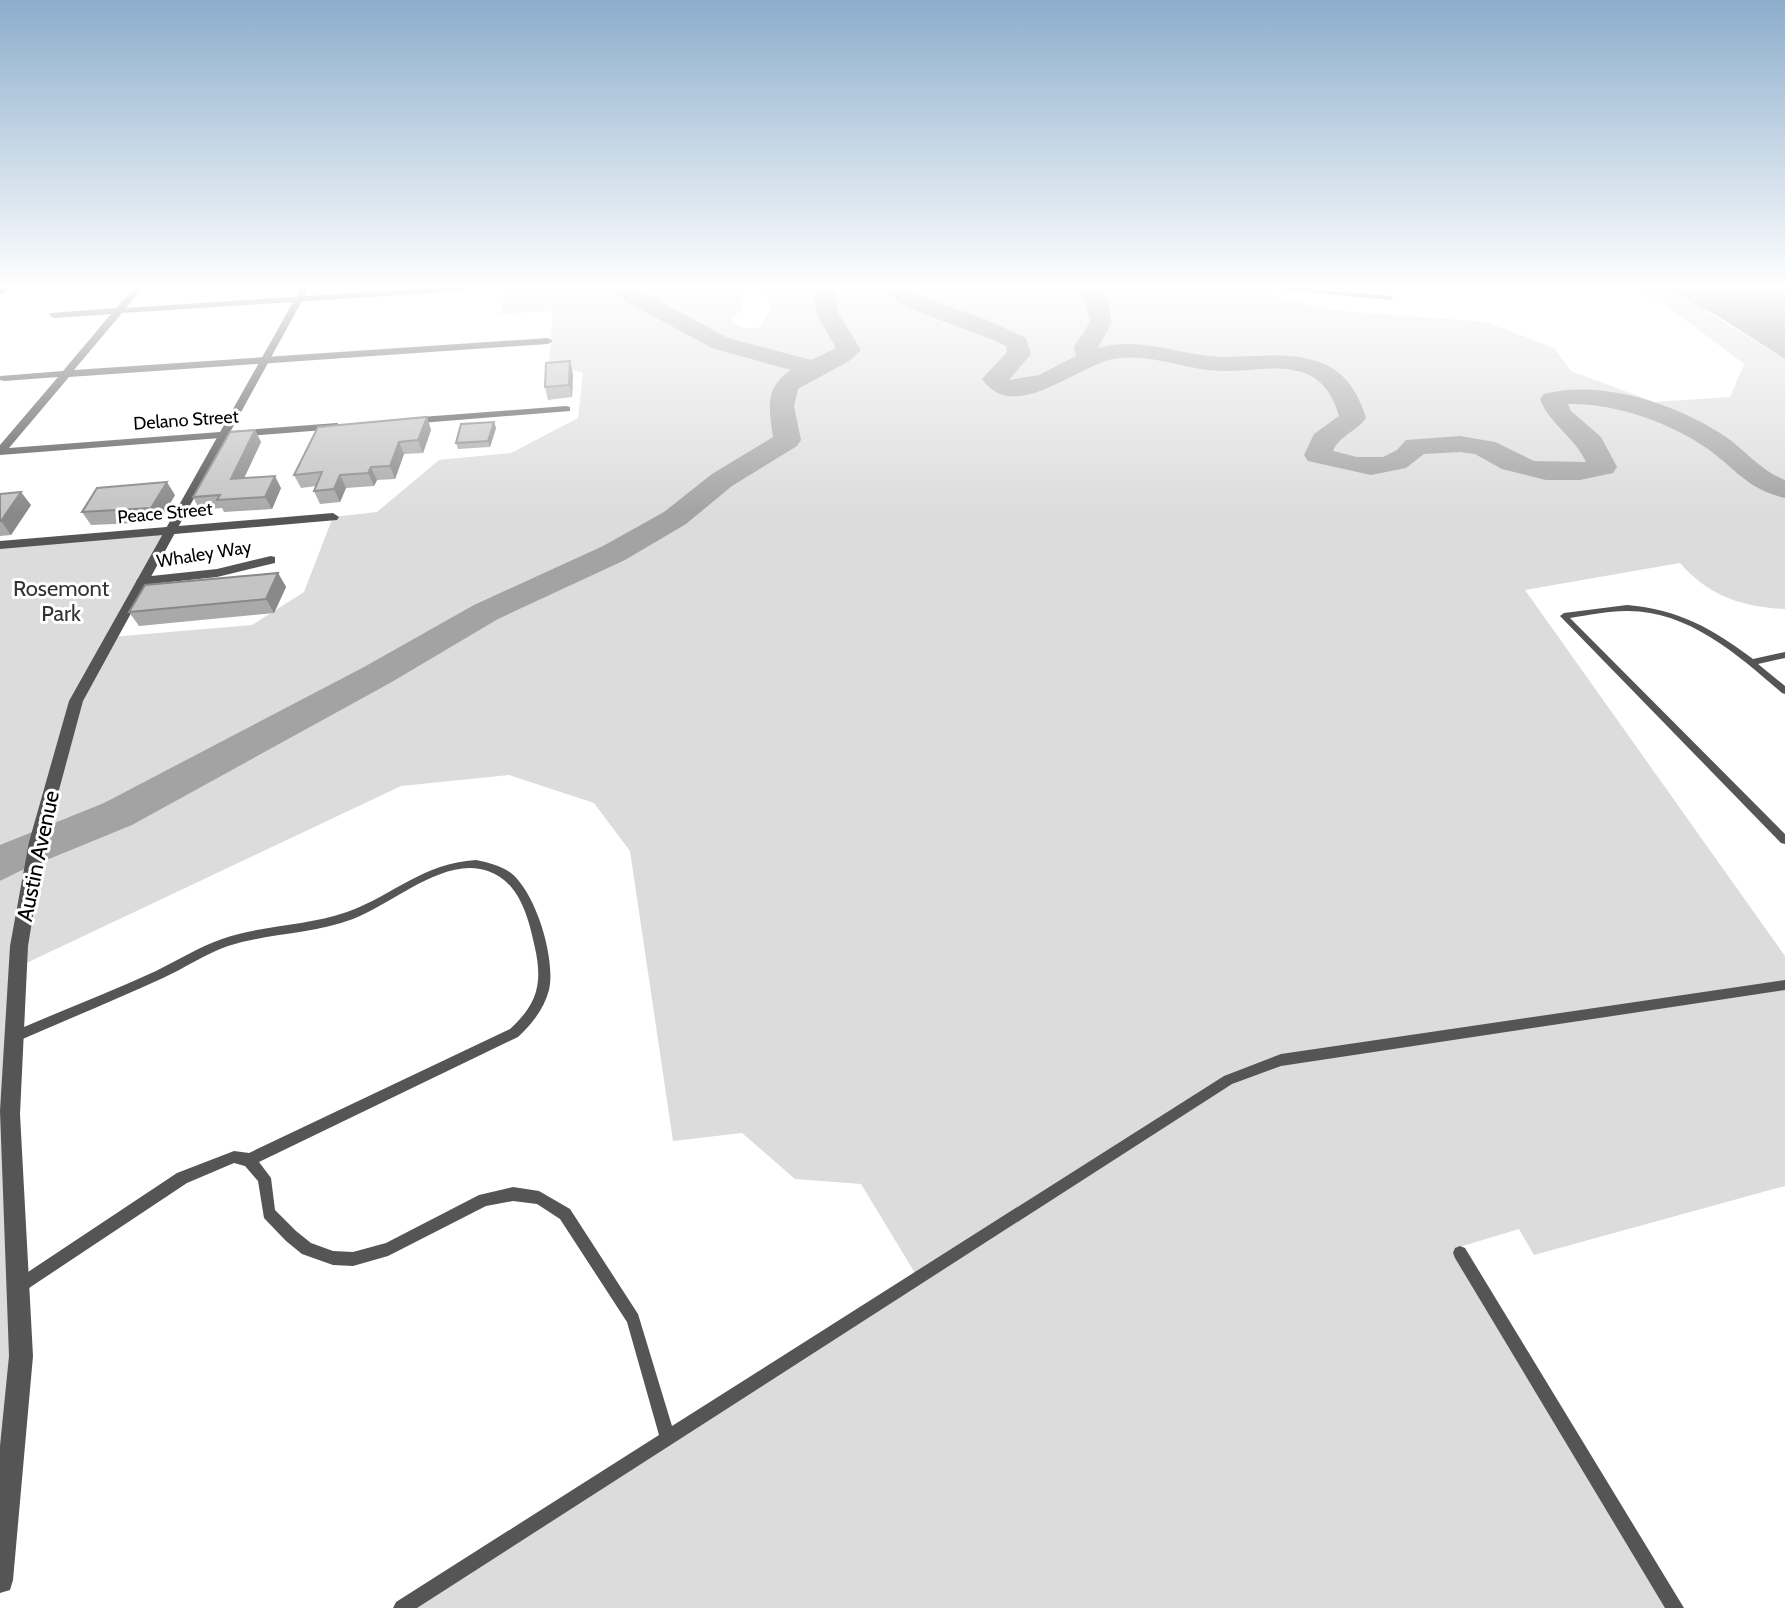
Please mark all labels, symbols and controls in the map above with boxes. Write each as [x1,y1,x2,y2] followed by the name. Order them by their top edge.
[133,405,239,435] street label: Delano Street
[116,498,214,528] street label: Peace Street
[155,536,253,572] street label: Whaley Way
[13,575,110,627] park label: Rosemont Park
[11,788,65,924] street label: Austin Avenue

